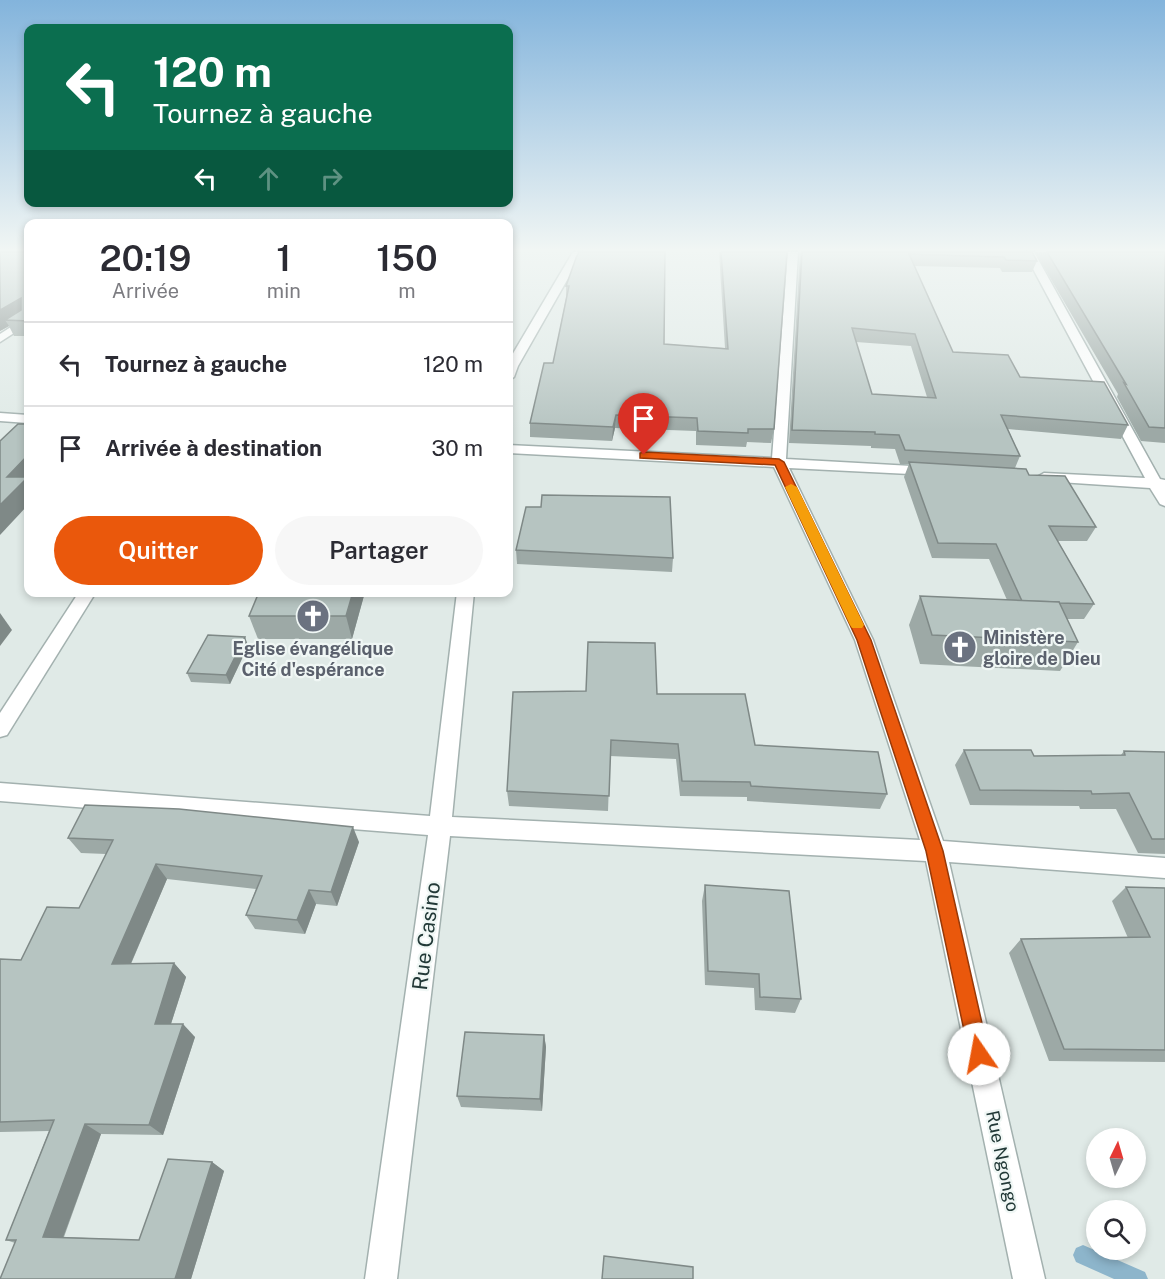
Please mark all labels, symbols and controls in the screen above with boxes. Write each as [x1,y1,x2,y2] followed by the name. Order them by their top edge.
[153,47,272,96] text: 120 m
[54,48,132,126] icon: left
[153,97,373,129] text: Tournez à gauche
[189,162,222,195] icon: left
[252,162,285,195] icon: ahead
[315,162,348,195] icon: right
[99,237,191,279] text: 20:19
[276,237,291,279] text: 1
[376,237,438,279] text: 150
[112,279,179,303] text: Arrivée
[267,279,301,303] text: min
[398,279,416,303] text: m
[54,348,87,381] icon: left
[105,351,287,377] text: Tournez à gauche
[423,351,483,377] text: 120 m
[618,393,669,455] pin
[627,402,660,435] icon: arrive
[54,432,87,465] icon: arrive
[105,435,322,461] text: Arrivée à destination
[431,435,483,461] text: 30 m
[54,516,263,585] button: Quitter
[275,516,483,585] button: Partager
[295,598,331,634] church icon: Eglise évangélique Cité d'espérance
[983,627,1101,669] place label: Ministère gloire de Dieu
[942,629,978,665] church icon: Ministère gloire de Dieu
[232,638,394,680] place label: Eglise évangélique Cité d'espérance
[407,880,445,992] street label: Rue Casino
[947,1022,1011,1086] position arrow
[982,1108,1024,1214] street label: Rue Ngongo
[1086,1128,1146,1188] north arrow
[1086,1128,1146,1260] map controls
[1086,1200,1146,1260] button: search

